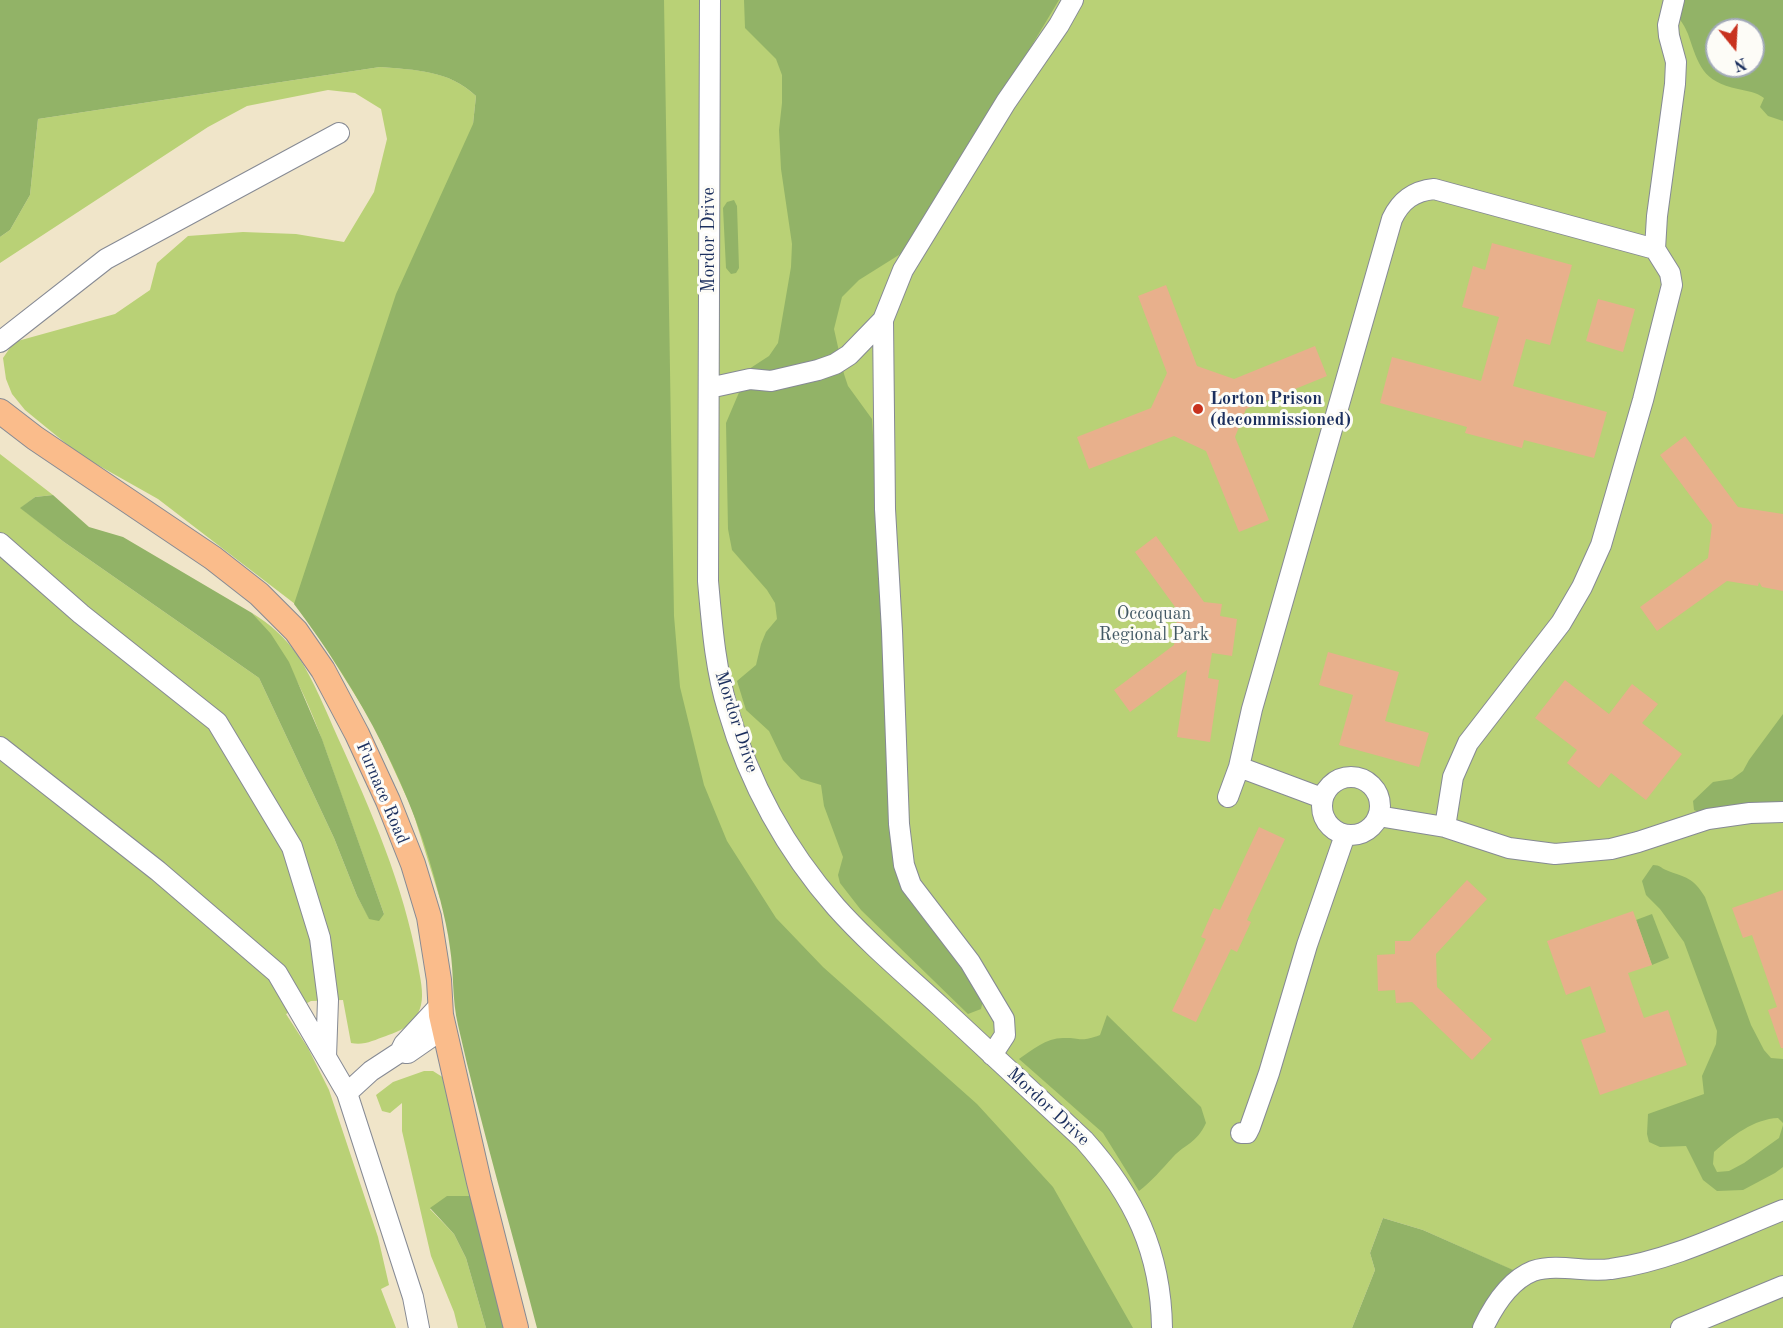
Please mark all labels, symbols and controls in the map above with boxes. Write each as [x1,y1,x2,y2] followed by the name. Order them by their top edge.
[1705,18,1765,78] north arrow
[1732,54,1748,73] text: N
[698,187,720,293] street label: Mordor Drive
[1210,388,1351,430] place label: Lorton Prison (decommissioned)
[1191,402,1205,416] marker: Lorton Prison (decommissioned)
[1099,603,1209,646] park label: Occoquan Regional Park
[709,669,763,775] street label: Mordor Drive
[351,739,413,847] street label: Furnace Road
[1002,1063,1094,1151] street label: Mordor Drive

